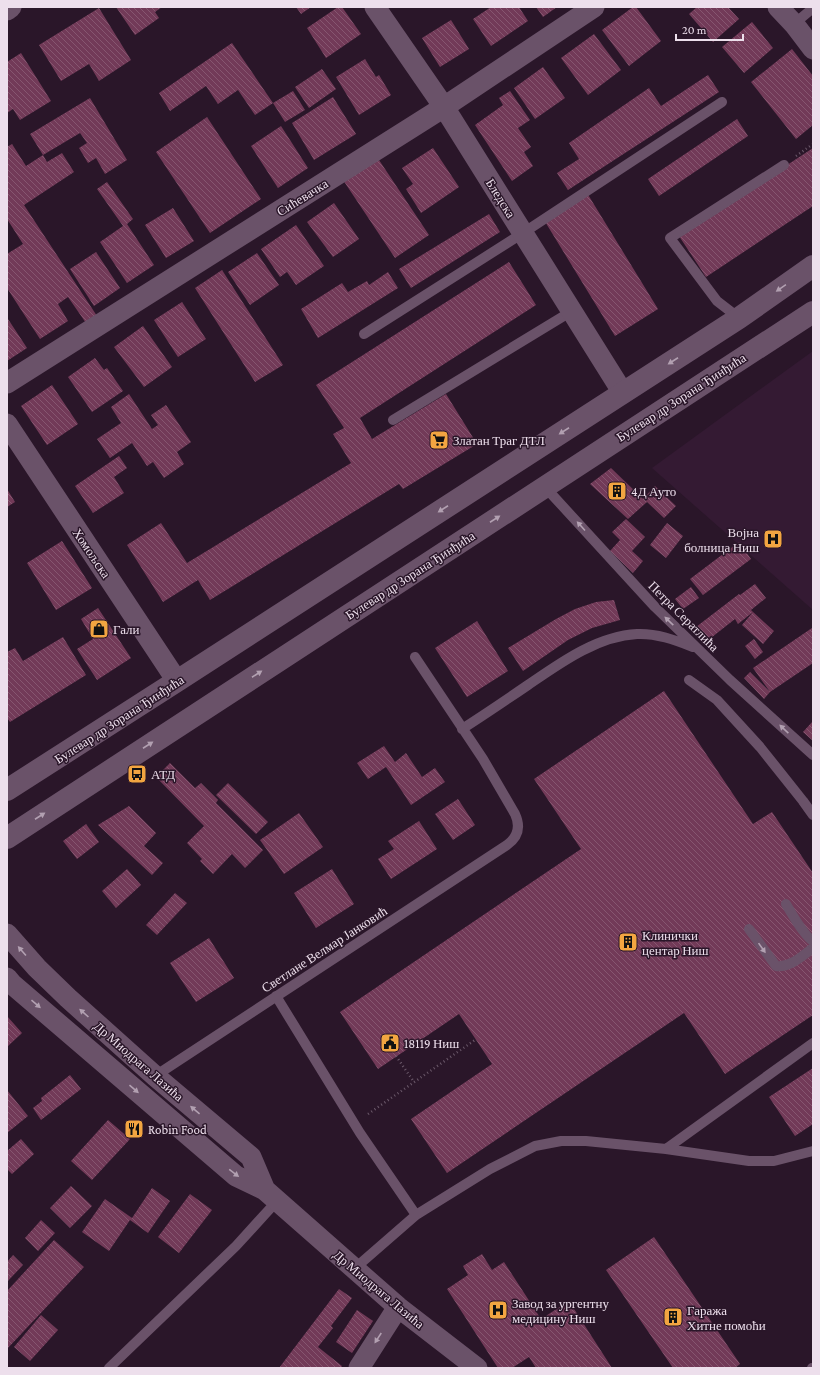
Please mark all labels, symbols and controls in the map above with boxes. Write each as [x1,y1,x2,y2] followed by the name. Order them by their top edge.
[676,16,743,42] scale bar
[682,23,707,37] text: 20 m
[274,176,331,219] street label: Сићевачка
[483,176,519,221] street label: Бледска
[776,284,786,292] one-way arrow
[614,350,749,445] street label: Булевар др Зорана Ђинђића
[667,357,679,364] one-way arrow
[559,427,569,435] one-way arrow
[428,429,450,451] supermarket icon: Златан Траг ДТЛ
[453,433,545,448] place label: Златан Траг ДТЛ
[606,480,628,502] building icon: 4Д Ауто
[631,484,676,499] place label: 4Д Ауто
[437,506,449,513] one-way arrow
[490,515,500,523] one-way arrow
[576,520,585,531] one-way arrow
[684,525,759,555] place label: Војна болница Ниш
[70,526,114,581] street label: Хомољска
[343,528,478,623] street label: Булевар др Зорана Ђинђића
[762,528,784,550] hospital icon: Војна болница Ниш
[645,578,722,655] street label: Петра Сератлића
[664,616,674,626] one-way arrow
[88,618,110,640] shop icon: Гали
[113,622,140,637] place label: Гали
[252,670,262,678] one-way arrow
[52,672,187,767] street label: Булевар др Зорана Ђинђића
[779,724,789,734] one-way arrow
[143,741,154,749] one-way arrow
[126,763,148,785] bus stop icon: АТД
[151,767,175,782] place label: АТД
[34,813,46,820] one-way arrow
[259,903,390,996] street label: Светлане Велмар Јанковић
[642,928,709,958] place label: Клинички центар Ниш
[617,931,639,953] building icon: Клинички центар Ниш
[758,943,766,953] one-way arrow
[17,945,26,956] one-way arrow
[30,1000,41,1009] one-way arrow
[79,1008,89,1017] one-way arrow
[91,1018,187,1105] street label: Др Миодрага Лазића
[379,1032,401,1054] public building icon: 18119 Ниш
[404,1036,459,1051] place label: 18119 Ниш
[129,1084,140,1093] one-way arrow
[190,1105,200,1114] one-way arrow
[123,1118,145,1140] restaurant icon: Robin Food
[148,1122,207,1137] place label: Robin Food
[228,1169,239,1177] one-way arrow
[330,1247,427,1332] street label: Др Миодрага Лазића
[512,1296,609,1326] place label: Завод за ургентну медицину Ниш
[487,1299,509,1321] hospital icon: Завод за ургентну медицину Ниш
[687,1303,766,1333] place label: Гаража Хитне помоћи
[662,1306,684,1328] building icon: Гаража Хитне помоћи
[375,1332,382,1343] one-way arrow

